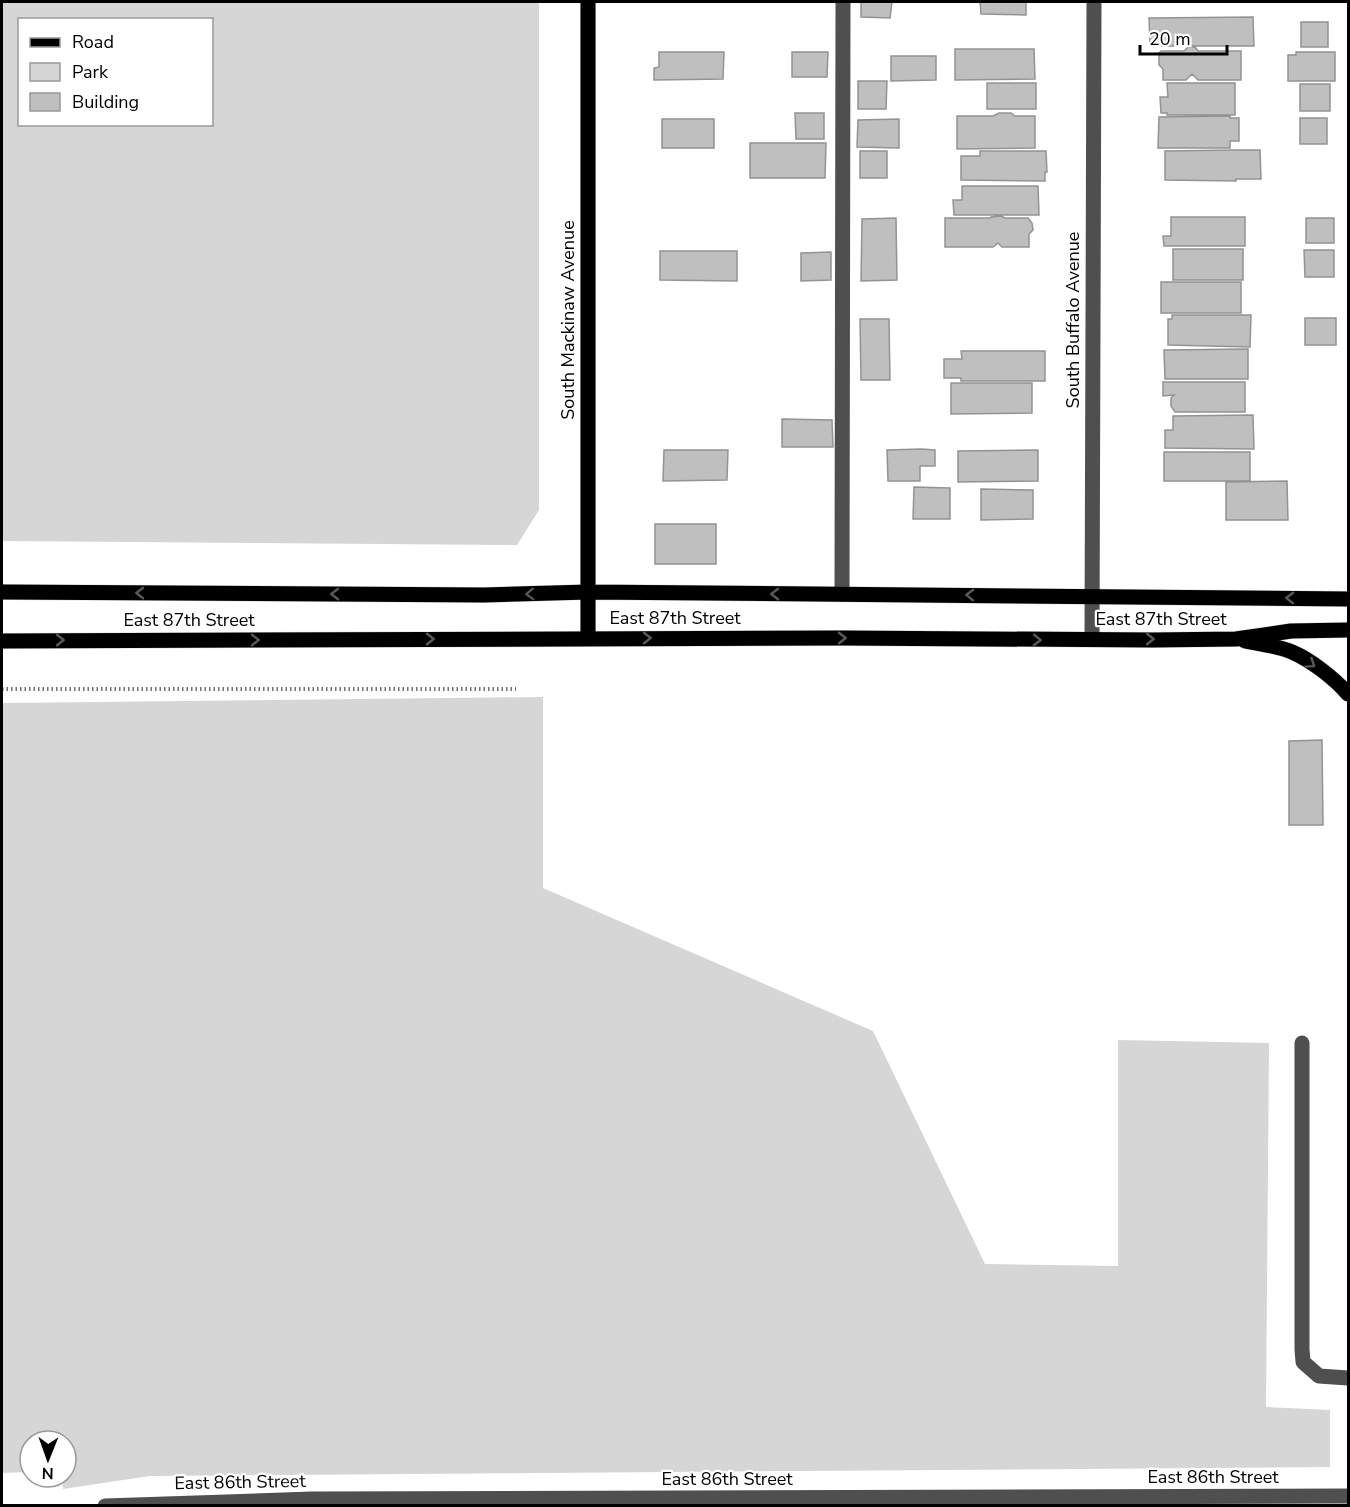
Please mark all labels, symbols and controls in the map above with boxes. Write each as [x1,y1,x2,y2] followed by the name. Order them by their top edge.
[18,18,213,126] legend
[1140,18,1227,56] scale bar
[1149,27,1191,51] text: 20 m
[72,30,114,54] text: Road
[72,60,109,84] text: Park
[72,90,139,114] text: Building
[556,220,580,420] street label: South Mackinaw Avenue
[1061,232,1085,408] street label: South Buffalo Avenue
[135,587,144,599] one-way arrow
[330,588,339,600] one-way arrow
[525,588,534,600] one-way arrow
[771,588,780,600] one-way arrow
[966,589,975,601] one-way arrow
[1286,592,1295,604] one-way arrow
[609,606,741,630] street label: East 87th Street
[1095,607,1227,631] street label: East 87th Street
[123,608,255,632] street label: East 87th Street
[642,632,651,644] one-way arrow
[837,632,846,644] one-way arrow
[425,633,434,645] one-way arrow
[1146,633,1155,646] one-way arrow
[55,634,64,646] one-way arrow
[250,634,259,646] one-way arrow
[1032,634,1041,646] one-way arrow
[1304,656,1315,667] one-way arrow
[18,1429,78,1489] north arrow
[42,1462,54,1484] text: N
[1147,1465,1279,1489] street label: East 86th Street
[661,1467,793,1491] street label: East 86th Street
[174,1469,307,1495] street label: East 86th Street

